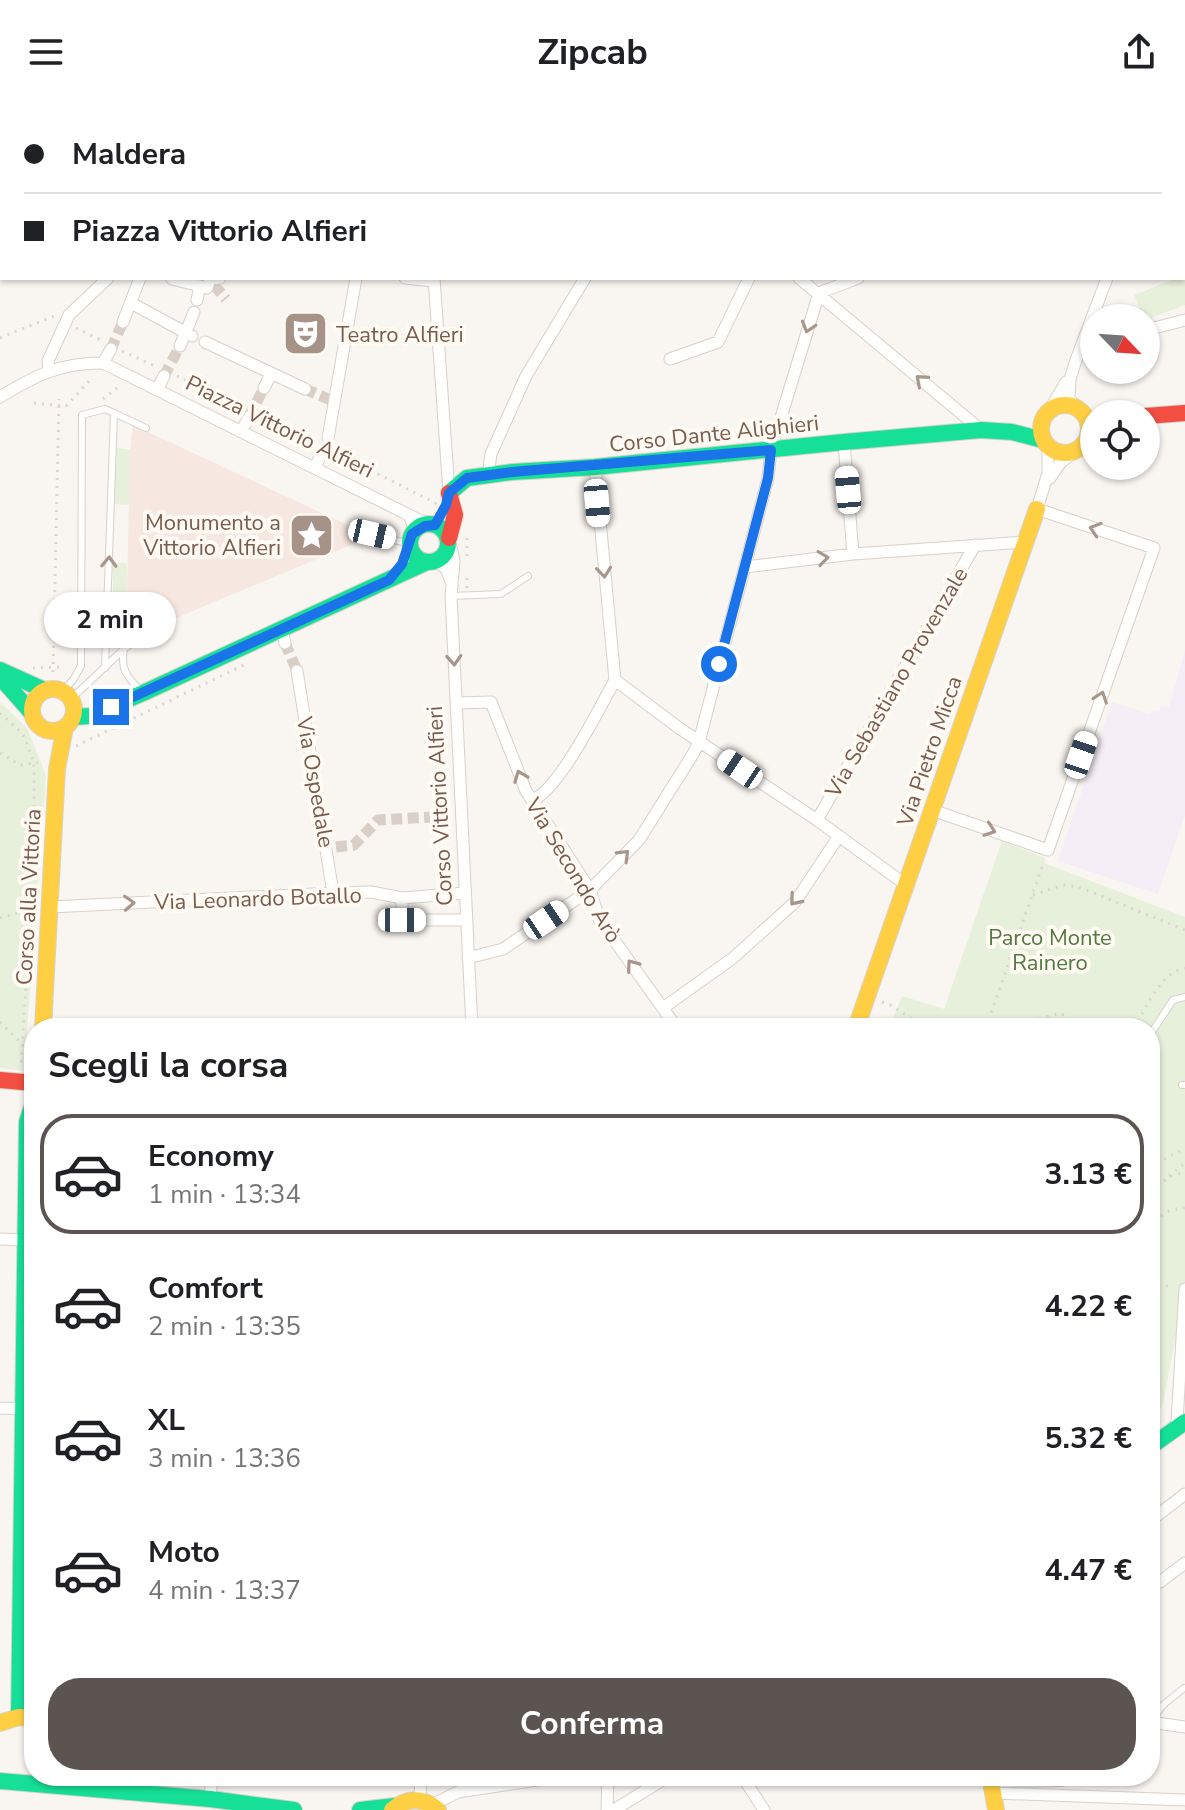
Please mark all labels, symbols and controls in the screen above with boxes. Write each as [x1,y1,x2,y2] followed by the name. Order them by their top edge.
[537,28,648,77] text: Zipcab
[24,30,68,74] icon: menu
[1117,30,1161,74] icon: share
[72,134,186,175] text: Maldera
[72,211,367,252] text: Piazza Vittorio Alfieri
[1080,304,1160,384] north arrow
[1080,304,1160,480] map controls
[281,310,329,358] theatre icon: Teatro Alfieri
[336,320,464,350] place label: Teatro Alfieri
[801,320,817,334] one-way arrow
[180,368,379,486] street label: Piazza Vittorio Alfieri
[916,376,931,390] one-way arrow
[1080,400,1160,480] button: locate
[608,408,820,460] street label: Corso Dante Alighieri
[834,465,862,515] car
[583,478,611,528] car
[142,508,281,563] place label: Monumento a Vittorio Alfieri
[288,511,336,559] place icon: Monumento a Vittorio Alfieri
[346,517,398,551] car
[1089,522,1103,538] one-way arrow
[816,550,830,567] one-way arrow
[100,555,117,568] one-way arrow
[818,562,975,804] street label: Via Sebastiano Provenzale
[595,566,612,579] one-way arrow
[45,591,177,647] callout: 2 min
[76,602,144,637] text: 2 min
[701,646,737,682] route start
[445,654,462,667] one-way arrow
[890,672,970,832] street label: Via Pietro Micca
[93,689,129,725] route end
[1092,691,1108,705] one-way arrow
[420,705,460,907] street label: Corso Vittorio Alfieri
[289,714,341,850] street label: Via Ospedale
[1062,728,1100,782] car
[713,746,767,792] car
[513,769,530,783] one-way arrow
[517,792,628,949] street label: Via Secondo Arò
[9,808,49,986] street label: Corso alla Vittoria
[982,820,996,837] one-way arrow
[615,850,630,864] one-way arrow
[153,880,362,918] street label: Via Leonardo Botallo
[790,891,805,906] one-way arrow
[123,895,136,912] one-way arrow
[519,897,573,943] car
[378,908,426,932] car
[988,923,1112,978] park label: Parco Monte Rainero
[627,959,641,973] one-way arrow
[48,1041,288,1090] text: Scegli la corsa
[148,1136,274,1177] text: Economy
[52,1138,124,1210] icon: car
[1044,1154,1132,1195] text: 3.13 €
[148,1177,301,1212] text: 1 min · 13:34
[148,1268,263,1309] text: Comfort
[52,1270,124,1342] icon: car
[1044,1286,1132,1327] text: 4.22 €
[148,1309,301,1344] text: 2 min · 13:35
[148,1400,185,1441] text: XL
[52,1402,124,1474] icon: car
[1044,1418,1132,1459] text: 5.32 €
[148,1441,301,1476] text: 3 min · 13:36
[148,1532,220,1573] text: Moto
[52,1534,124,1606] icon: car
[1044,1550,1132,1591] text: 4.47 €
[148,1573,301,1608] text: 4 min · 13:37
[48,1678,1136,1770] button: Conferma

